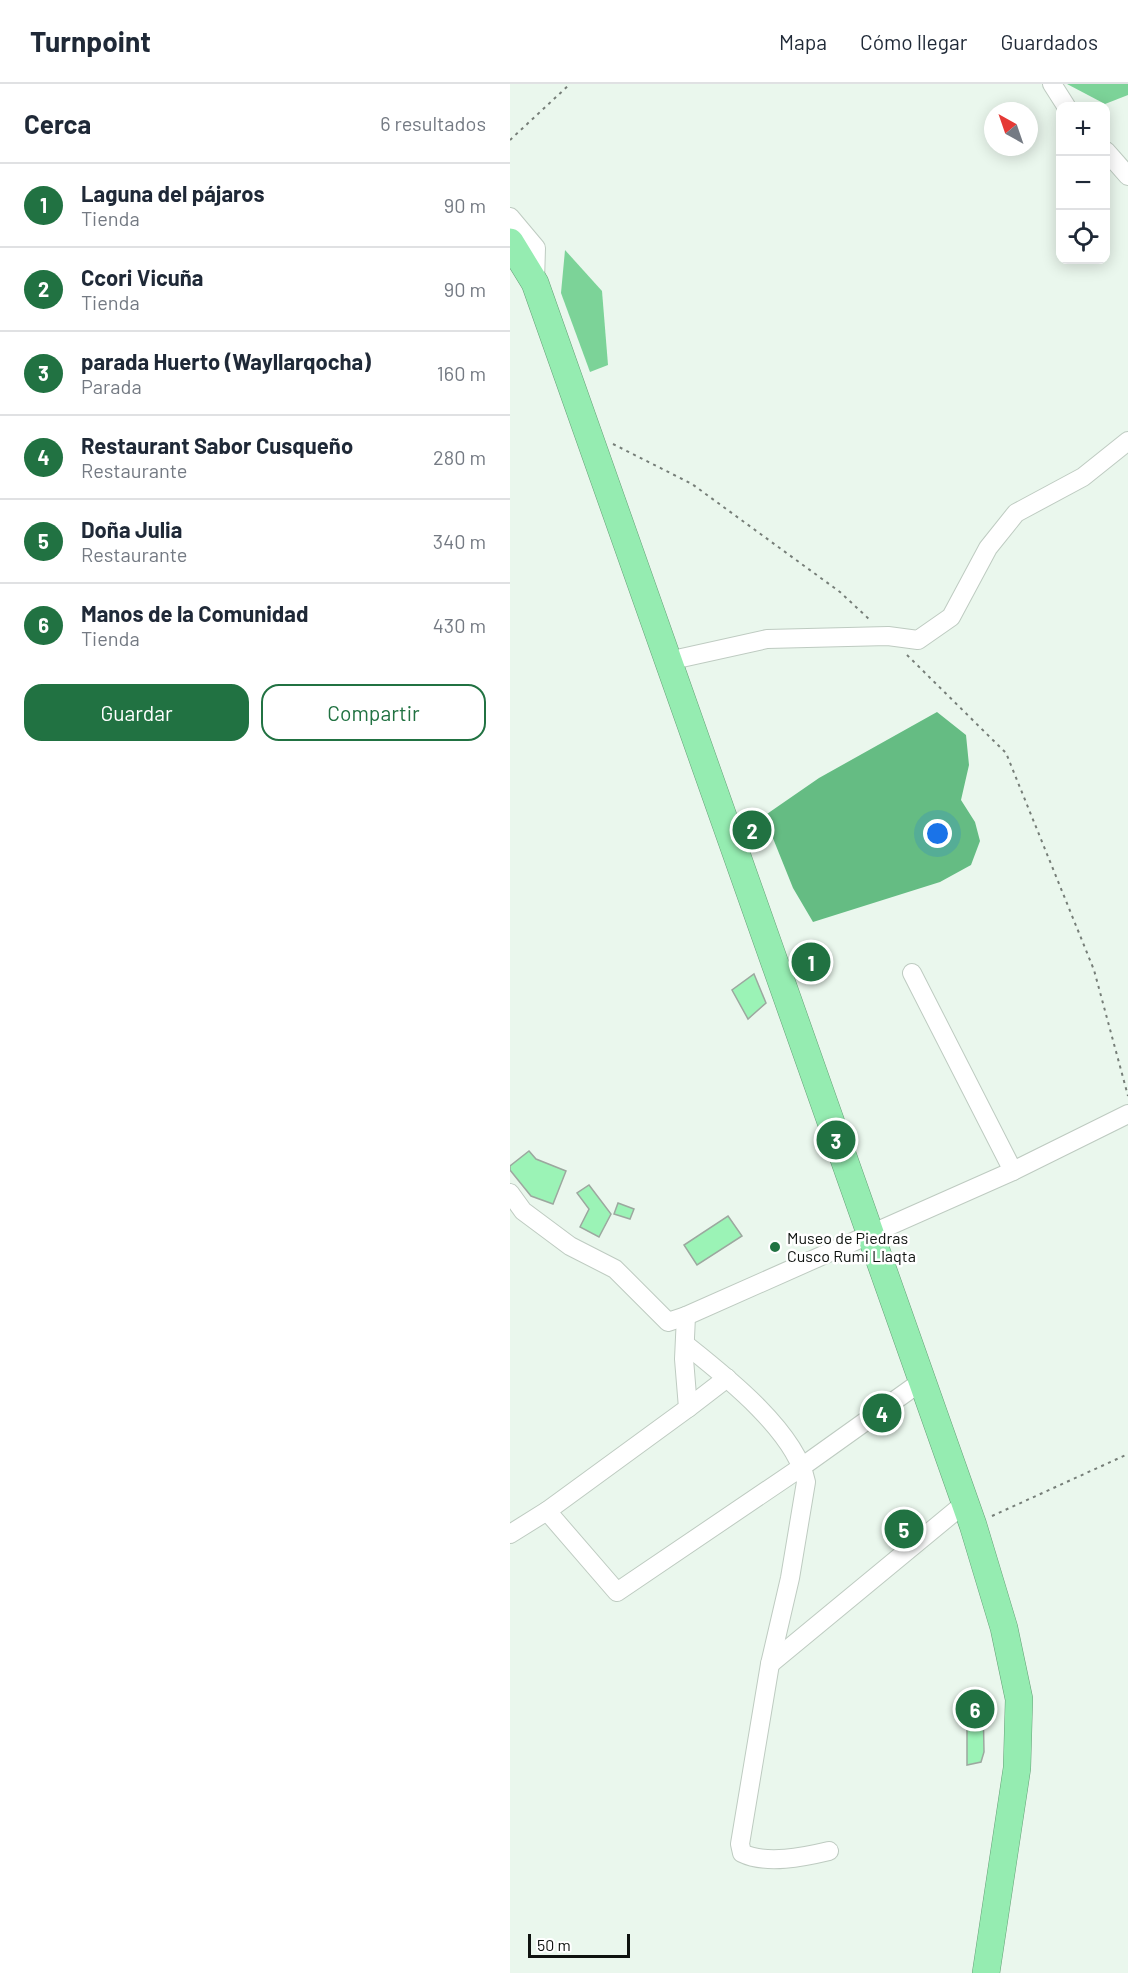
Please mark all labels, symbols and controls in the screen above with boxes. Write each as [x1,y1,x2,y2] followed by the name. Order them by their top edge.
[30,24,151,58] text: Turnpoint
[779,29,827,54] text: Mapa
[860,29,967,54] text: Cómo llegar
[1000,29,1098,54] text: Guardados
[984,102,1038,156] north arrow
[1056,102,1110,264] map controls
[1056,102,1110,156] button: +
[24,108,91,139] text: Cerca
[380,111,486,135] text: 6 resultados
[1056,156,1110,210] button: −
[81,180,264,206] text: Laguna del pájaros
[40,193,47,217] text: 1
[444,193,486,217] text: 90 m
[81,206,140,230] text: Tienda
[1056,210,1110,264] button: locate
[81,264,203,290] text: Ccori Vicuña
[38,277,49,301] text: 2
[444,277,486,301] text: 90 m
[81,290,140,314] text: Tienda
[81,348,371,374] text: parada Huerto (Wayllarqocha)
[38,361,49,385] text: 3
[437,361,486,385] text: 160 m
[81,374,142,398] text: Parada
[81,432,353,458] text: Restaurant Sabor Cusqueño
[37,445,50,469] text: 4
[433,445,486,469] text: 280 m
[81,458,187,482] text: Restaurante
[81,516,182,542] text: Doña Julia
[38,529,49,553] text: 5
[433,529,486,553] text: 340 m
[81,542,187,566] text: Restaurante
[81,600,308,626] text: Manos de la Comunidad
[38,613,49,637] text: 6
[433,613,486,637] text: 430 m
[81,626,140,650] text: Tienda
[24,684,249,741] button: Guardar
[261,684,486,741] button: Compartir
[732,808,772,852] pin: 2
[923,819,952,848] your location
[792,940,830,984] pin: 1
[816,1118,856,1162] pin: 3
[787,1228,916,1265] place label: Museo de Piedras Cusco Rumi Llaqta
[768,1240,782,1254] marker: Museo de Piedras Cusco Rumi Llaqta
[862,1390,902,1436] pin: 4
[884,1506,924,1552] pin: 5
[956,1686,994,1732] pin: 6
[528,1931,630,1958] scale bar
[537,1935,571,1954] text: 50 m

